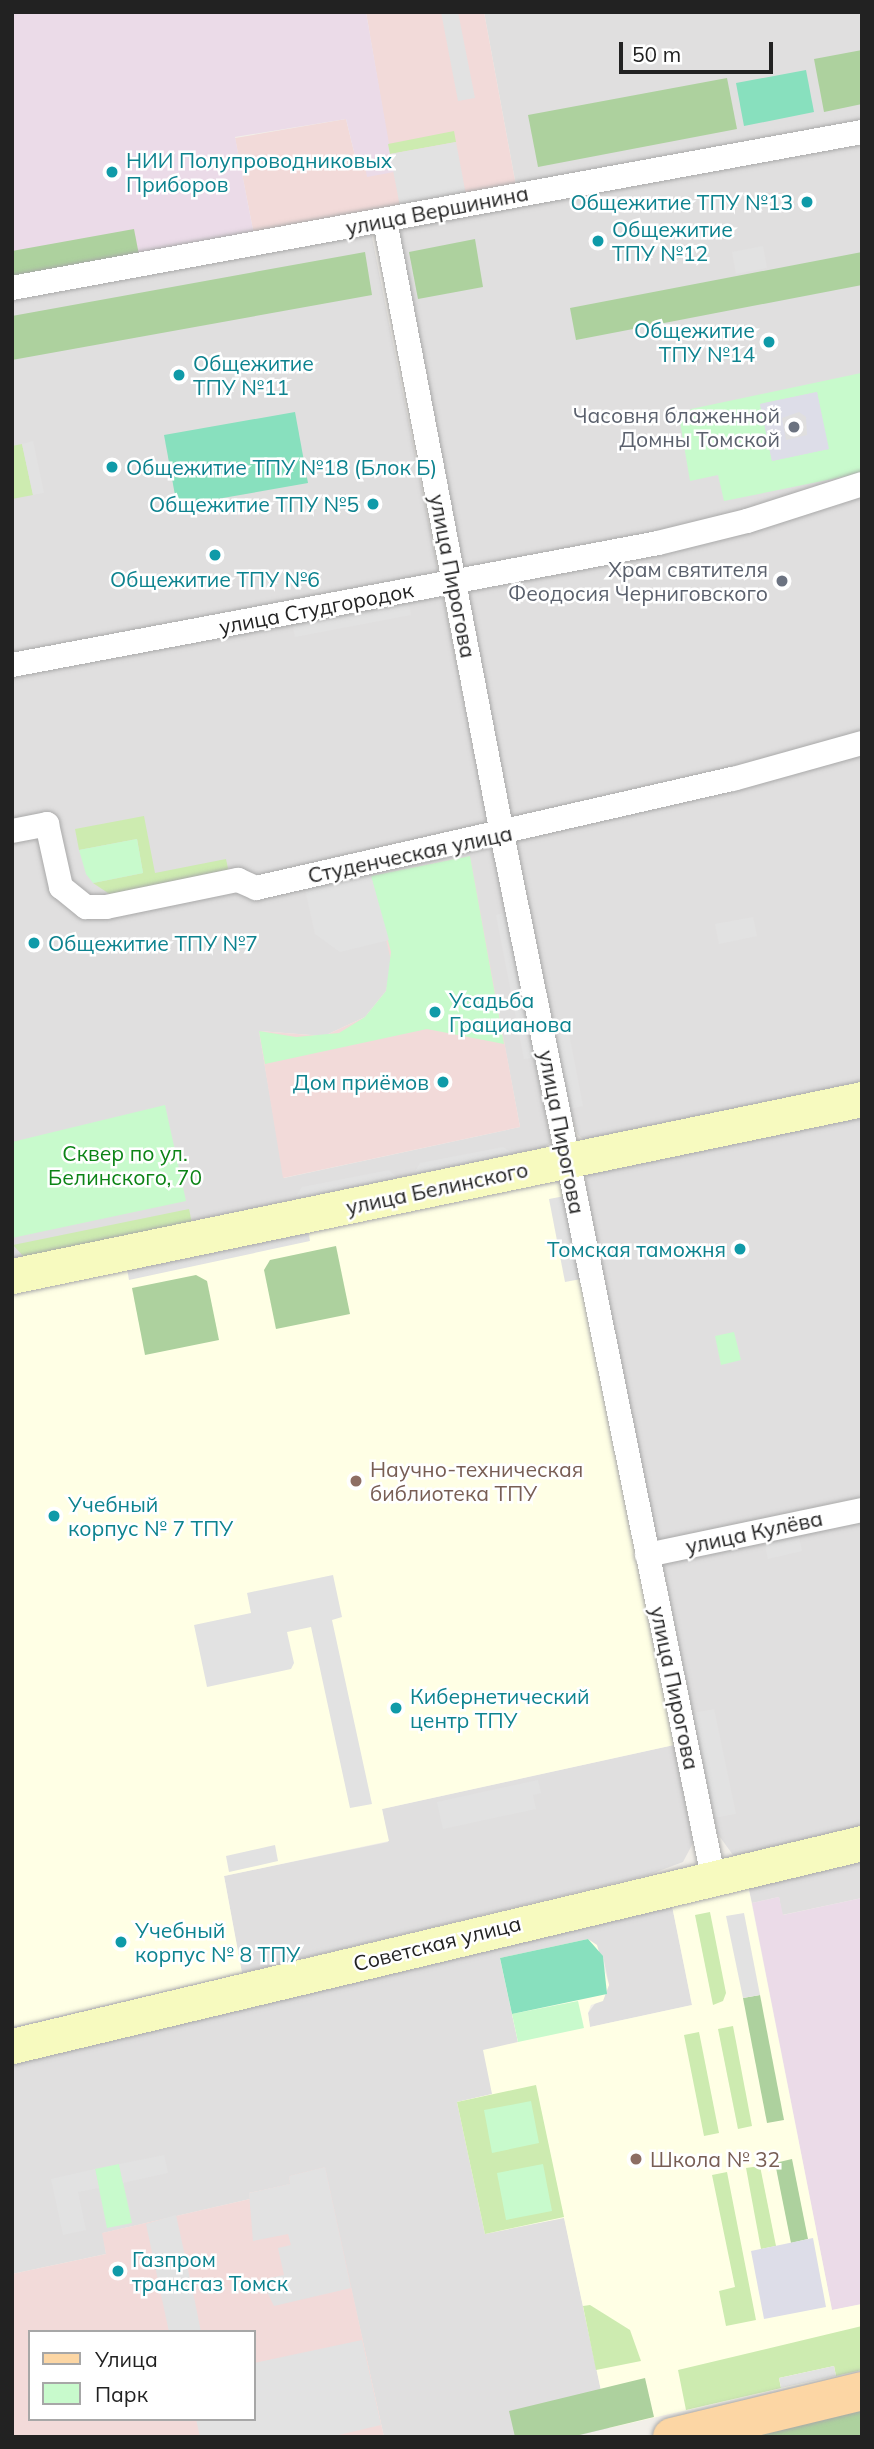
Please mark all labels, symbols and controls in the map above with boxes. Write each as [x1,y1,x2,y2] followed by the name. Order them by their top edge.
[622,28,776,72] scale bar
[632,41,681,67] text: 50 m
[126,147,392,197] place label: НИИ Полупроводниковых Приборов
[104,164,120,180] marker: НИИ Полупроводниковых Приборов
[344,180,530,240] street label: улица Вершинина
[570,189,793,215] place label: Общежитие ТПУ №13
[799,194,815,210] marker: Общежитие ТПУ №13
[612,216,733,266] place label: Общежитие ТПУ №12
[590,233,606,249] marker: Общежитие ТПУ №12
[634,317,755,367] place label: Общежитие ТПУ №14
[761,334,777,350] marker: Общежитие ТПУ №14
[193,350,314,400] place label: Общежитие ТПУ №11
[171,367,187,383] marker: Общежитие ТПУ №11
[573,402,780,452] place label: Часовня блаженной Домны Томской
[786,419,802,435] marker: Часовня блаженной Домны Томской
[126,454,437,480] place label: Общежитие ТПУ №18 (Блок Б)
[104,459,120,475] marker: Общежитие ТПУ №18 (Блок Б)
[149,491,359,517] place label: Общежитие ТПУ №5
[425,492,481,660] street label: улица Пирогова
[365,496,381,512] marker: Общежитие ТПУ №5
[207,547,223,563] marker: Общежитие ТПУ №6
[508,556,768,606] place label: Храм святителя Феодосия Черниговского
[110,566,320,592] place label: Общежитие ТПУ №6
[774,573,790,589] marker: Храм святителя Феодосия Черниговского
[217,577,415,639] street label: улица Студгородок
[305,820,515,888] street label: Студенческая улица
[48,930,258,956] place label: Общежитие ТПУ №7
[26,935,42,951] marker: Общежитие ТПУ №7
[449,987,572,1037] place label: Усадьба Грацианова
[427,1004,443,1020] marker: Усадьба Грацианова
[534,1048,590,1216] street label: улица Пирогова
[293,1069,429,1095] place label: Дом приёмов
[435,1074,451,1090] marker: Дом приёмов
[48,1140,202,1190] park label: Сквер по ул. Белинского, 70
[344,1156,530,1220] street label: улица Белинского
[547,1236,726,1262] place label: Томская таможня
[732,1241,748,1257] marker: Томская таможня
[370,1456,583,1506] place label: Научно-техническая библиотека ТПУ
[348,1473,364,1489] marker: Научно-техническая библиотека ТПУ
[68,1491,233,1541] place label: Учебный корпус № 7 ТПУ
[683,1505,825,1559] street label: улица Кулёва
[46,1508,62,1524] marker: Учебный корпус № 7 ТПУ
[645,1604,705,1772] street label: улица Пирогова
[410,1683,590,1733] place label: Кибернетический центр ТПУ
[388,1700,404,1716] marker: Кибернетический центр ТПУ
[350,1910,524,1976] street label: Советская улица
[135,1917,300,1967] place label: Учебный корпус № 8 ТПУ
[113,1934,129,1950] marker: Учебный корпус № 8 ТПУ
[650,2146,780,2172] place label: Школа № 32
[628,2151,644,2167] marker: Школа № 32
[132,2246,288,2296] place label: Газпром трансгаз Томск
[110,2263,126,2279] marker: Газпром трансгаз Томск
[28,2330,256,2421] legend
[95,2346,158,2372] text: Улица
[95,2381,148,2407] text: Парк

